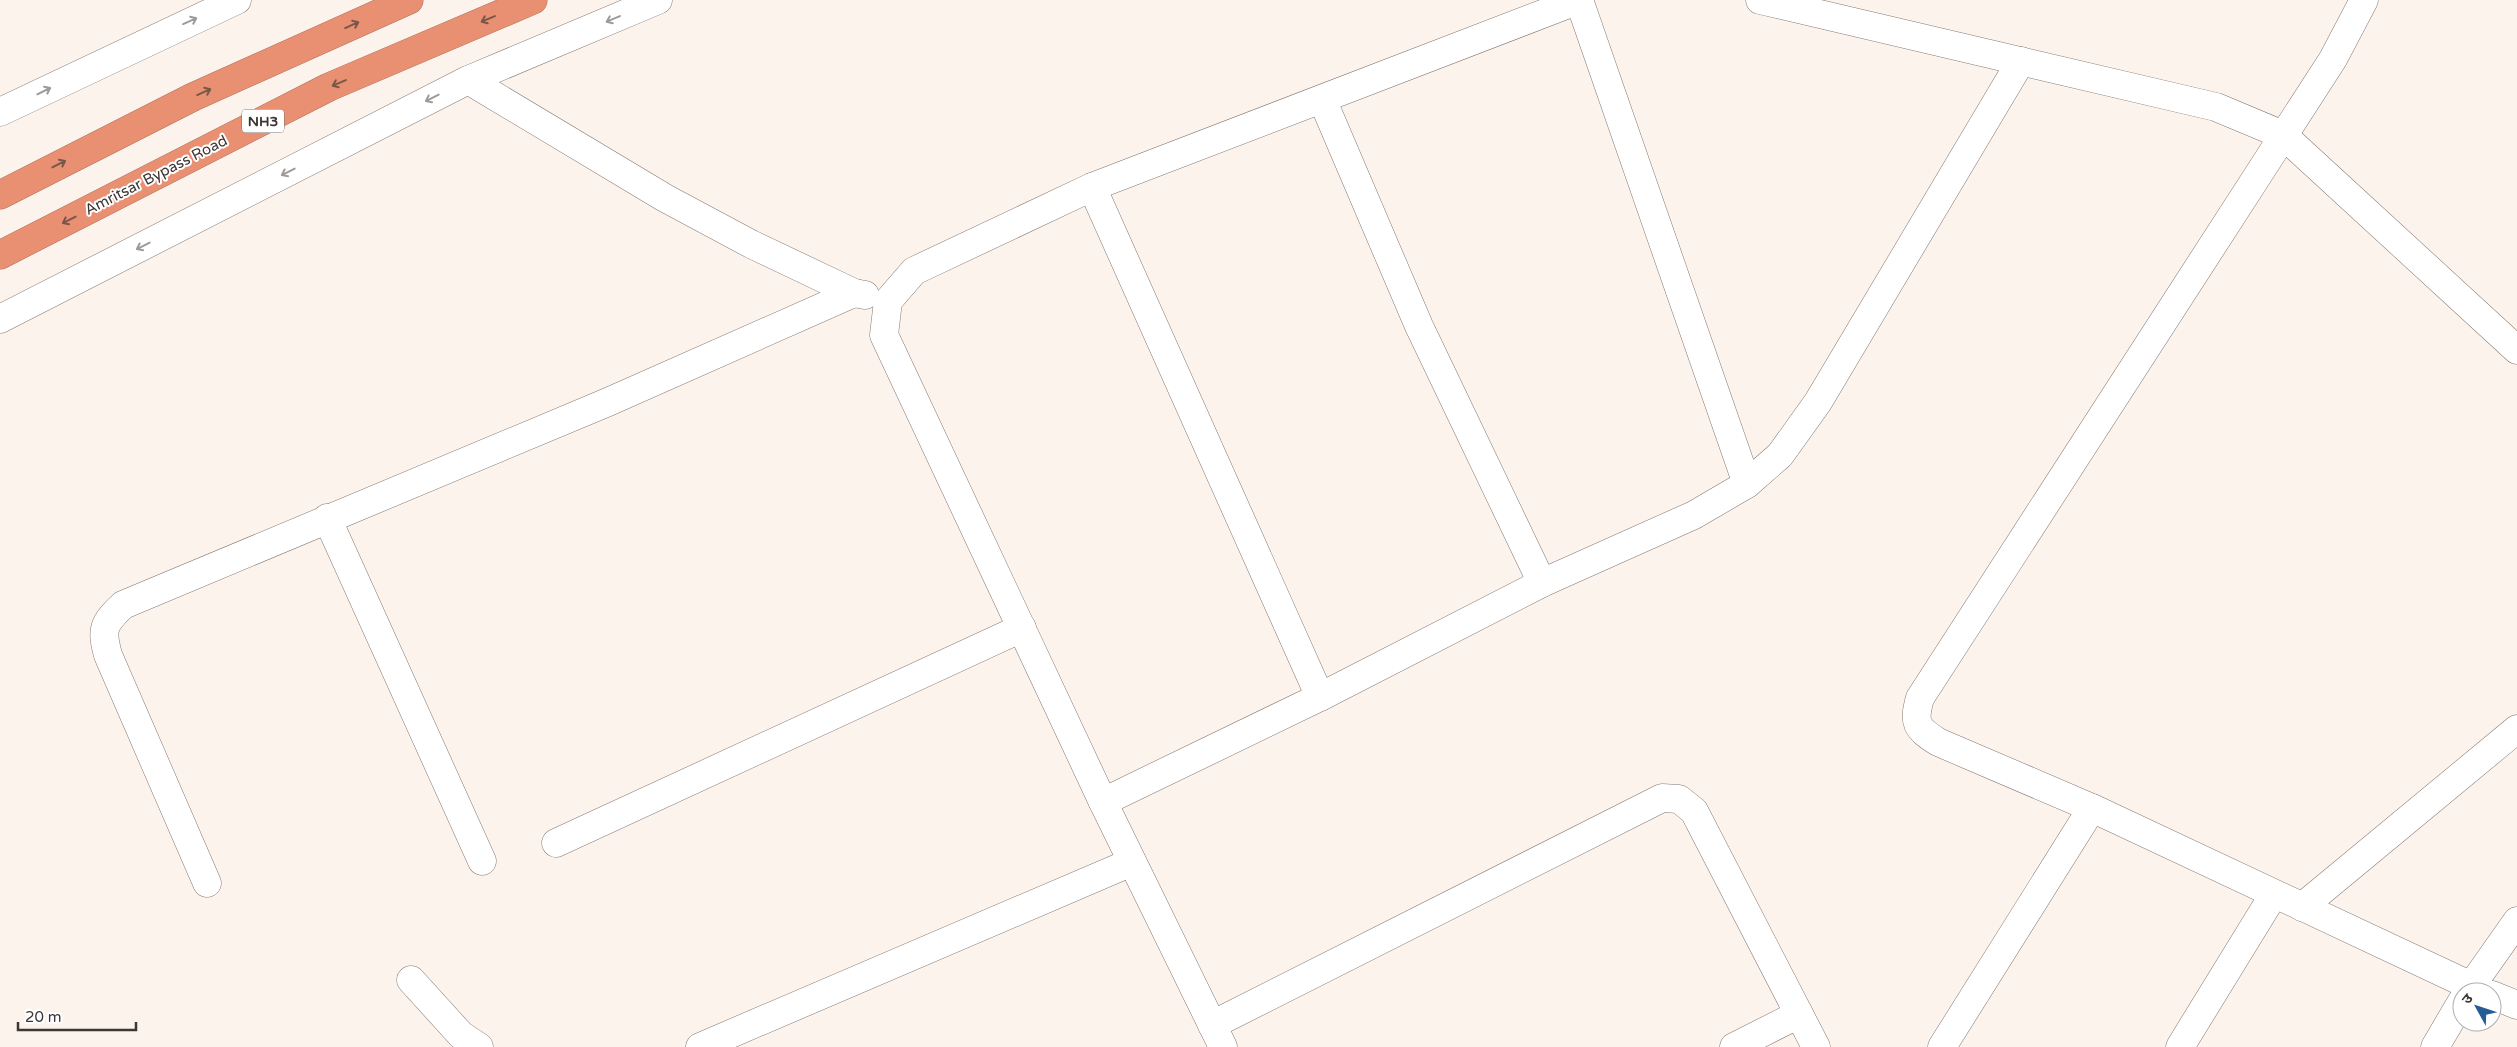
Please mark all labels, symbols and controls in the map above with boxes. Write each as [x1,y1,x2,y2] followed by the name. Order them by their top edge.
[182,15,197,25] one-way arrow
[481,15,496,25] one-way arrow
[606,15,621,24] one-way arrow
[344,20,359,30] one-way arrow
[332,79,347,89] one-way arrow
[36,86,51,95] one-way arrow
[196,86,211,96] one-way arrow
[425,94,440,103] one-way arrow
[242,110,284,132] road number: NH3
[82,131,230,219] street label: Amritsar Bypass Road
[51,159,66,169] one-way arrow
[280,167,295,177] one-way arrow
[62,216,77,225] one-way arrow
[136,242,151,251] one-way arrow
[2452,982,2502,1032] north arrow
[2458,990,2477,1008] text: उ
[18,1000,135,1032] scale bar
[25,1008,62,1026] text: 20 m

